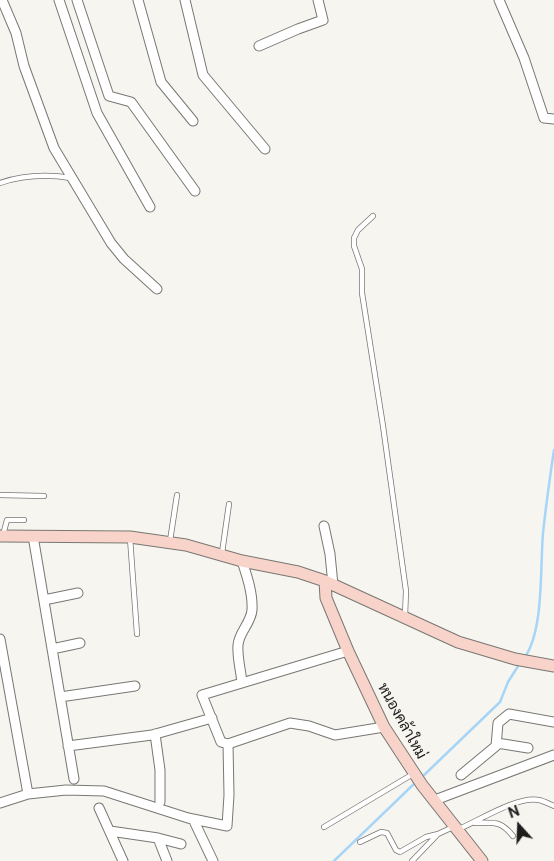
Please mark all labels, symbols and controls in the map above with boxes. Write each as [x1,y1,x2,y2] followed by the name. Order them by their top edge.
[374,680,430,762] street label: หนองคล้าใหม่
[494,801,544,851] north arrow
[506,803,522,821] text: N

